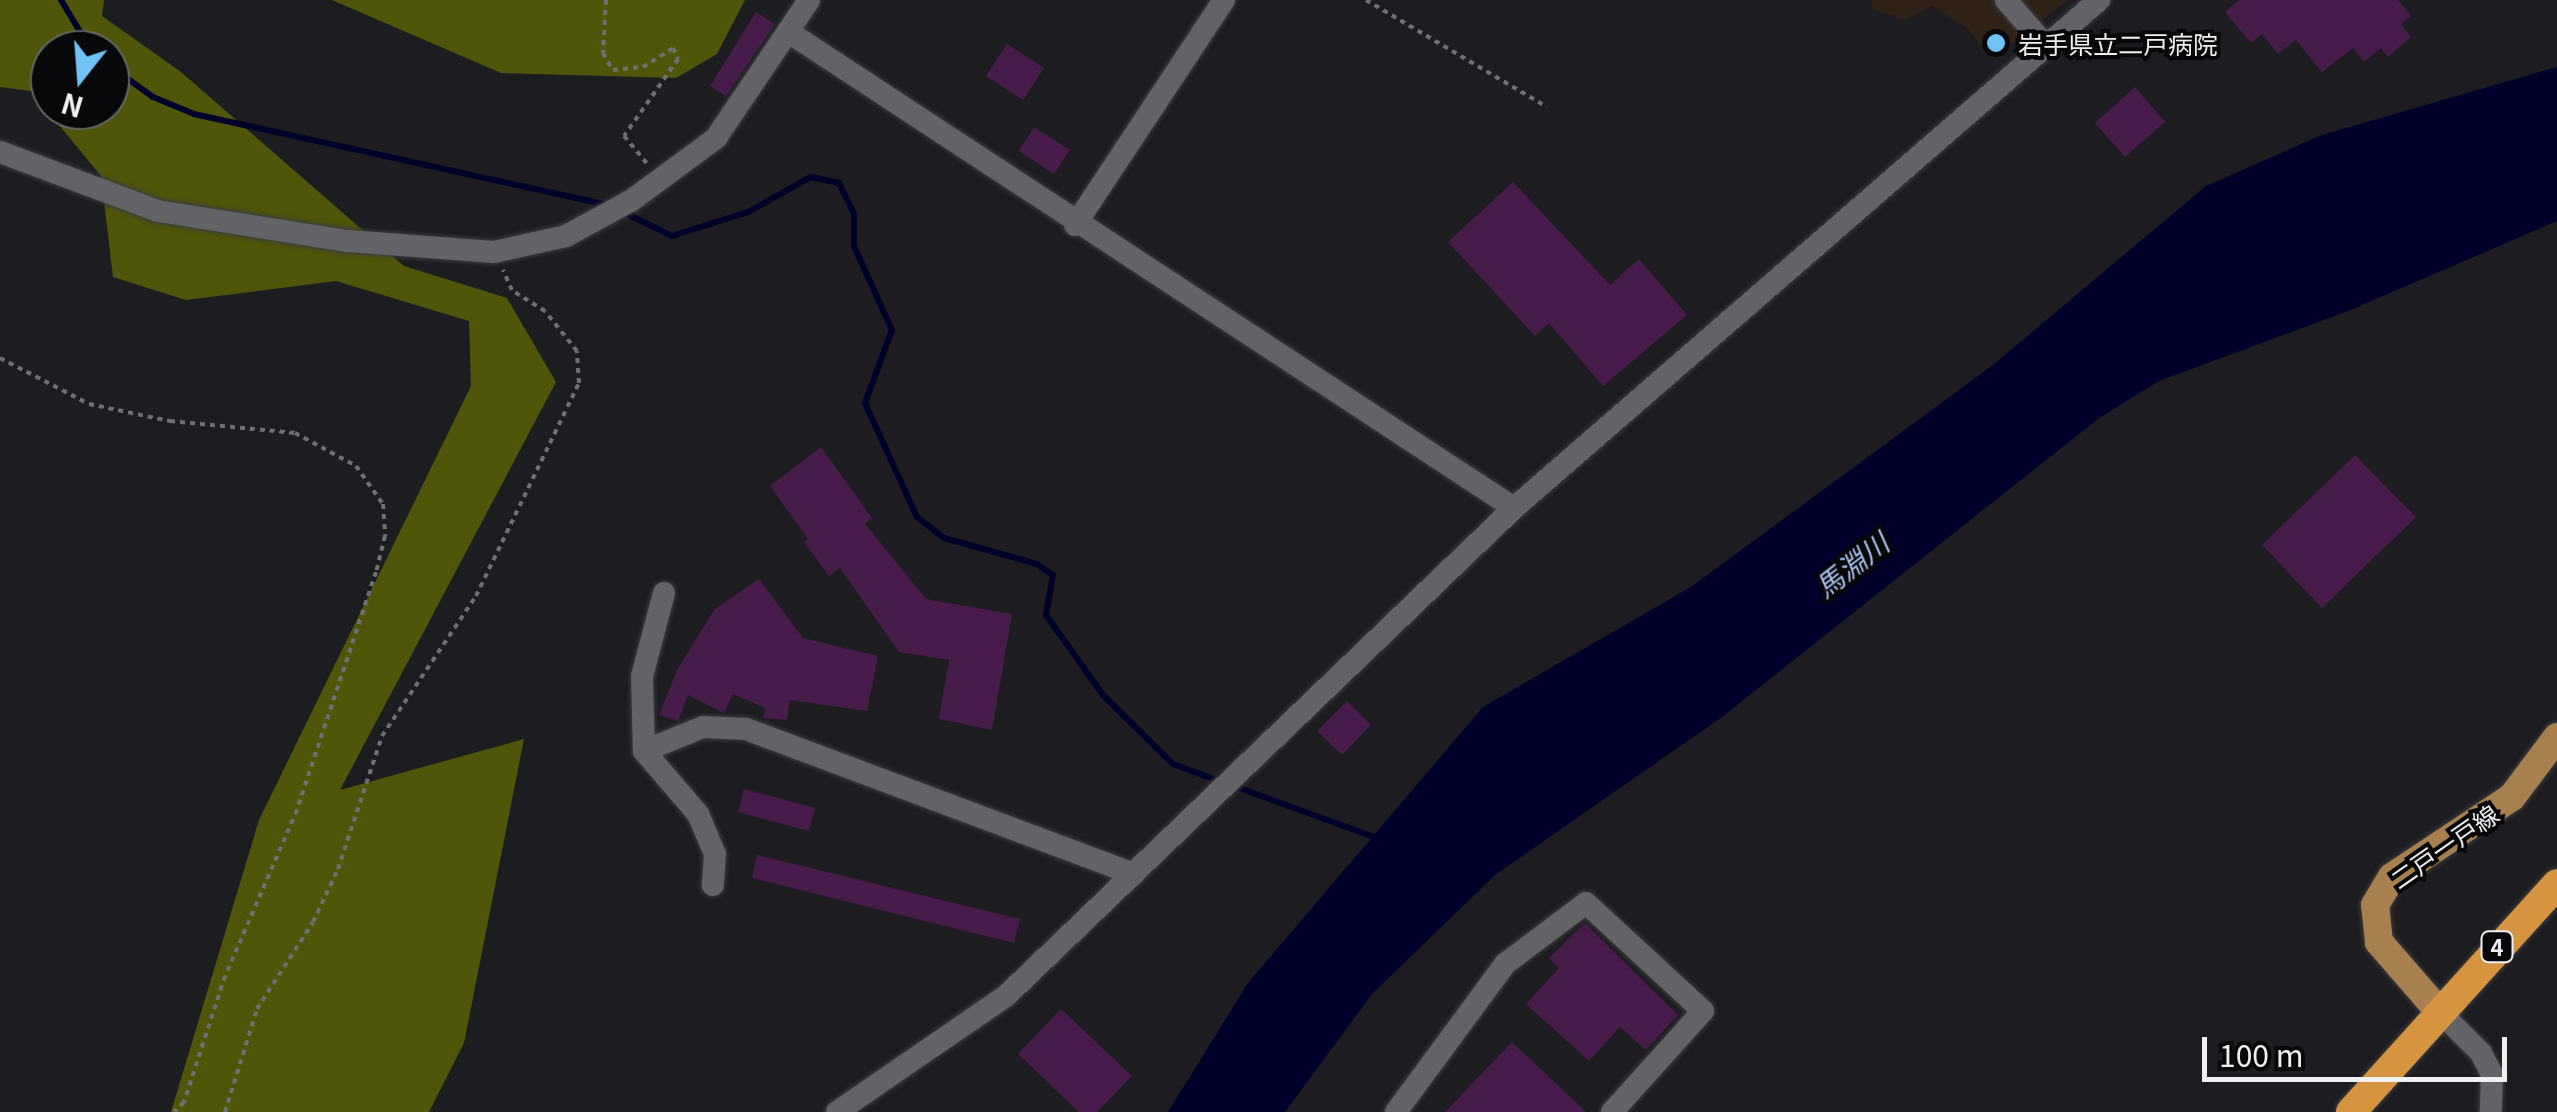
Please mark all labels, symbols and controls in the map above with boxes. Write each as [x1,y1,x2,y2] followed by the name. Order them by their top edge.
[2018,28,2218,58] place label: 岩手県立二戸病院
[30,30,130,130] north arrow
[1983,30,2009,56] marker: 岩手県立二戸病院
[56,85,88,129] text: N
[1808,525,1894,603] water label: 馬淵川
[2384,798,2504,894] street label: 二戸一戸線
[2480,930,2514,964] road number: 4
[2207,1017,2512,1079] scale bar
[2219,1032,2303,1076] text: 100 m

